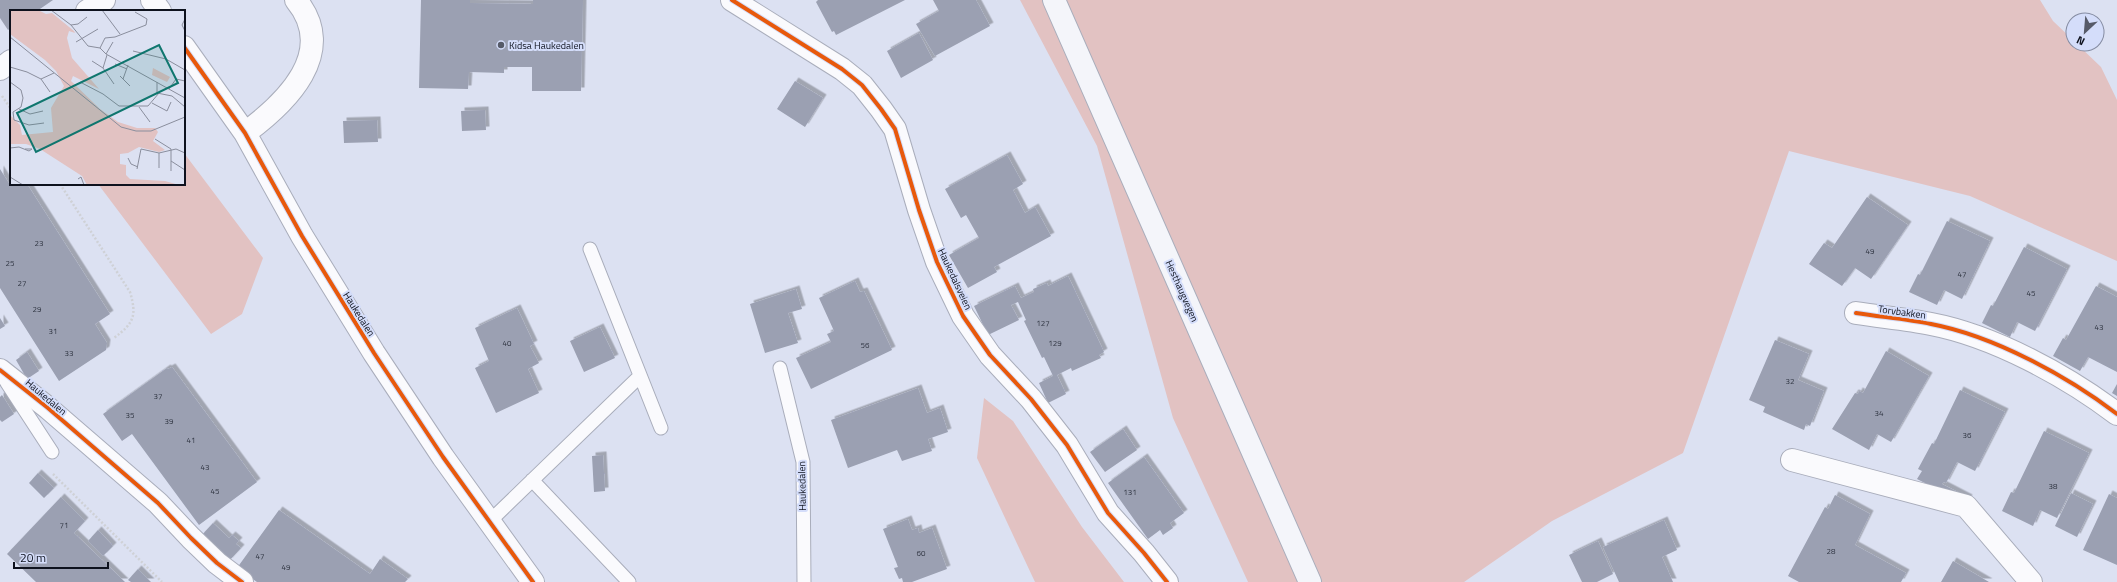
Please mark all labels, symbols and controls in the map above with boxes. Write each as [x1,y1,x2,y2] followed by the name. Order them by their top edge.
[10,10,185,185] inset map
[2065,12,2105,52] north arrow
[2074,32,2088,50] text: N
[509,38,584,53] place label: Kidsa Haukedalen
[496,40,506,50] marker: Kidsa Haukedalen
[35,237,43,249] house number: 23
[1866,245,1875,257] house number: 49
[934,246,976,312] street label: Haukedalsveien
[6,257,15,269] house number: 25
[1162,258,1202,324] street label: Hesthaugvegen
[1958,268,1966,280] house number: 47
[18,277,26,289] house number: 27
[2027,287,2036,299] house number: 45
[339,289,379,339] street label: Haukedalen
[1877,301,1927,323] street label: Torvbakken
[33,303,42,315] house number: 29
[1036,317,1050,329] house number: 127
[2095,321,2103,333] house number: 43
[49,325,57,337] house number: 31
[503,337,512,349] house number: 40
[1048,337,1062,349] house number: 129
[861,339,870,351] house number: 56
[65,347,73,359] house number: 33
[22,375,70,419] street label: Haukedalen
[1786,375,1794,387] house number: 32
[154,390,162,402] house number: 37
[1875,407,1884,419] house number: 34
[126,409,135,421] house number: 35
[165,415,174,427] house number: 39
[1963,429,1972,441] house number: 36
[187,434,195,446] house number: 41
[201,461,209,473] house number: 43
[794,461,810,511] street label: Haukedalen
[2049,480,2058,492] house number: 38
[211,485,220,497] house number: 45
[1123,486,1137,498] house number: 131
[60,519,68,531] house number: 71
[14,544,108,570] scale bar
[1827,545,1836,557] house number: 28
[917,547,926,559] house number: 60
[20,548,46,567] text: 20 m
[256,550,264,562] house number: 47
[282,561,291,573] house number: 49

